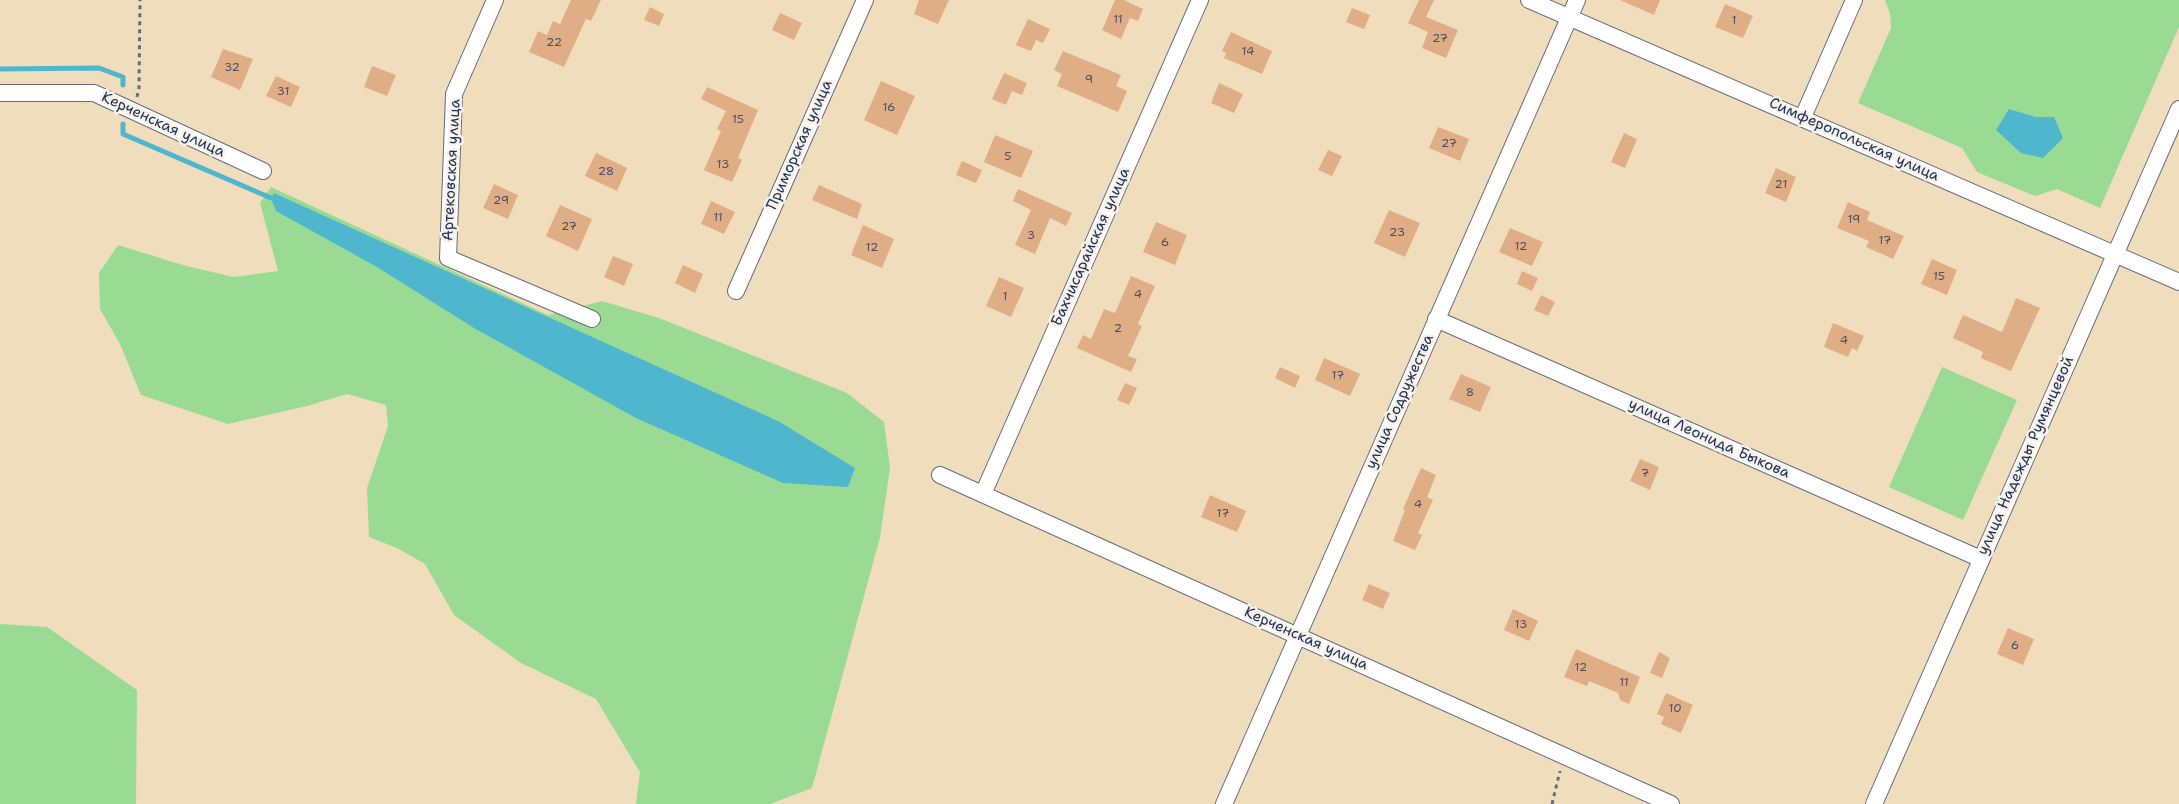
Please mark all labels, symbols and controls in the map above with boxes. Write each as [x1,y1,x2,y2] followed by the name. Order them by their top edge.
[1113,13,1123,27] house number: 11
[1731,14,1737,28] house number: 1
[1432,32,1448,46] house number: 27
[546,36,562,50] house number: 22
[1242,45,1254,59] house number: 14
[224,61,240,75] house number: 32
[1085,73,1093,87] house number: 9
[763,77,837,213] street label: Приморская улица
[277,85,289,99] house number: 31
[98,89,228,161] street label: Керченская улица
[1766,94,1942,186] street label: Симферопольская улица
[439,99,465,241] street label: Артековская улица
[882,101,896,115] house number: 16
[732,113,744,127] house number: 15
[1441,137,1457,151] house number: 27
[1004,150,1012,164] house number: 5
[717,158,729,172] house number: 13
[598,165,614,179] house number: 28
[1048,165,1134,329] street label: Бахчисарайская улица
[1775,178,1787,192] house number: 21
[493,194,509,208] house number: 29
[713,211,723,225] house number: 11
[1848,213,1860,227] house number: 19
[561,220,577,234] house number: 27
[1389,226,1405,240] house number: 23
[1027,229,1035,243] house number: 3
[1879,234,1891,248] house number: 17
[1161,236,1169,250] house number: 6
[1515,240,1527,254] house number: 12
[866,241,878,255] house number: 12
[1933,270,1945,284] house number: 15
[1134,288,1142,302] house number: 4
[1002,290,1008,304] house number: 1
[1114,322,1122,336] house number: 2
[1362,332,1438,472] street label: улица Содружества
[1840,334,1848,348] house number: 4
[1974,354,2078,558] street label: улица Надежды Румянцевой
[1332,369,1344,383] house number: 17
[1466,386,1474,400] house number: 8
[1626,395,1792,483] street label: улица Леонида Быкова
[1641,467,1649,481] house number: 7
[1414,498,1422,512] house number: 4
[1217,507,1229,521] house number: 17
[1241,604,1371,674] street label: Керченская улица
[1515,618,1527,632] house number: 13
[2011,639,2019,653] house number: 6
[1575,661,1587,675] house number: 12
[1619,676,1629,690] house number: 11
[1668,702,1682,716] house number: 10

